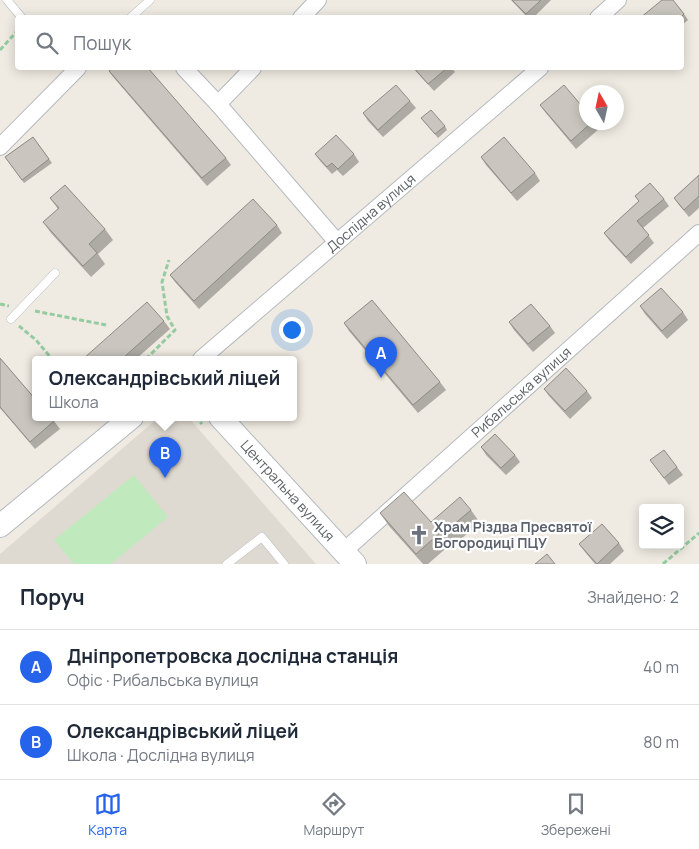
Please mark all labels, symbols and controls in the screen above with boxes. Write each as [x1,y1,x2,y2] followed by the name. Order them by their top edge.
[15,15,684,70] search box
[33,29,61,57] icon: search
[73,30,131,56] text: Пошук
[579,85,624,130] north arrow
[322,169,419,256] street label: Дослідна вулиця
[279,317,305,343] your location
[365,337,397,378] pin: A
[467,342,575,442] street label: Рибальська вулиця
[32,356,297,421] popup
[49,365,280,391] text: Олександрівський ліцей
[49,391,99,413] text: Школа
[237,436,339,545] street label: Центральна вулиця
[149,437,181,478] pin: B
[639,504,684,549] map controls
[639,504,684,549] button: layers
[434,517,593,552] place label: Храм Різдва Пресвятої Богородиці ПЦУ
[408,524,430,546] church icon: Храм Різдва Пресвятої Богородиці ПЦУ
[20,583,85,611] text: Поруч
[587,586,679,608] text: Знайдено: 2
[67,643,398,669] text: Дніпропетровска дослідна станція
[31,656,41,678] text: A
[643,656,679,678] text: 40 m
[67,669,259,691] text: Офіс · Рибальська вулиця
[67,718,299,744] text: Олександрівський ліцей
[31,731,41,753] text: B
[643,731,679,753] text: 80 m
[67,744,255,766] text: Школа · Дослідна вулиця
[88,790,127,839] tab: Карта
[303,790,364,839] tab: Маршрут
[541,790,611,839] tab: Збережені

